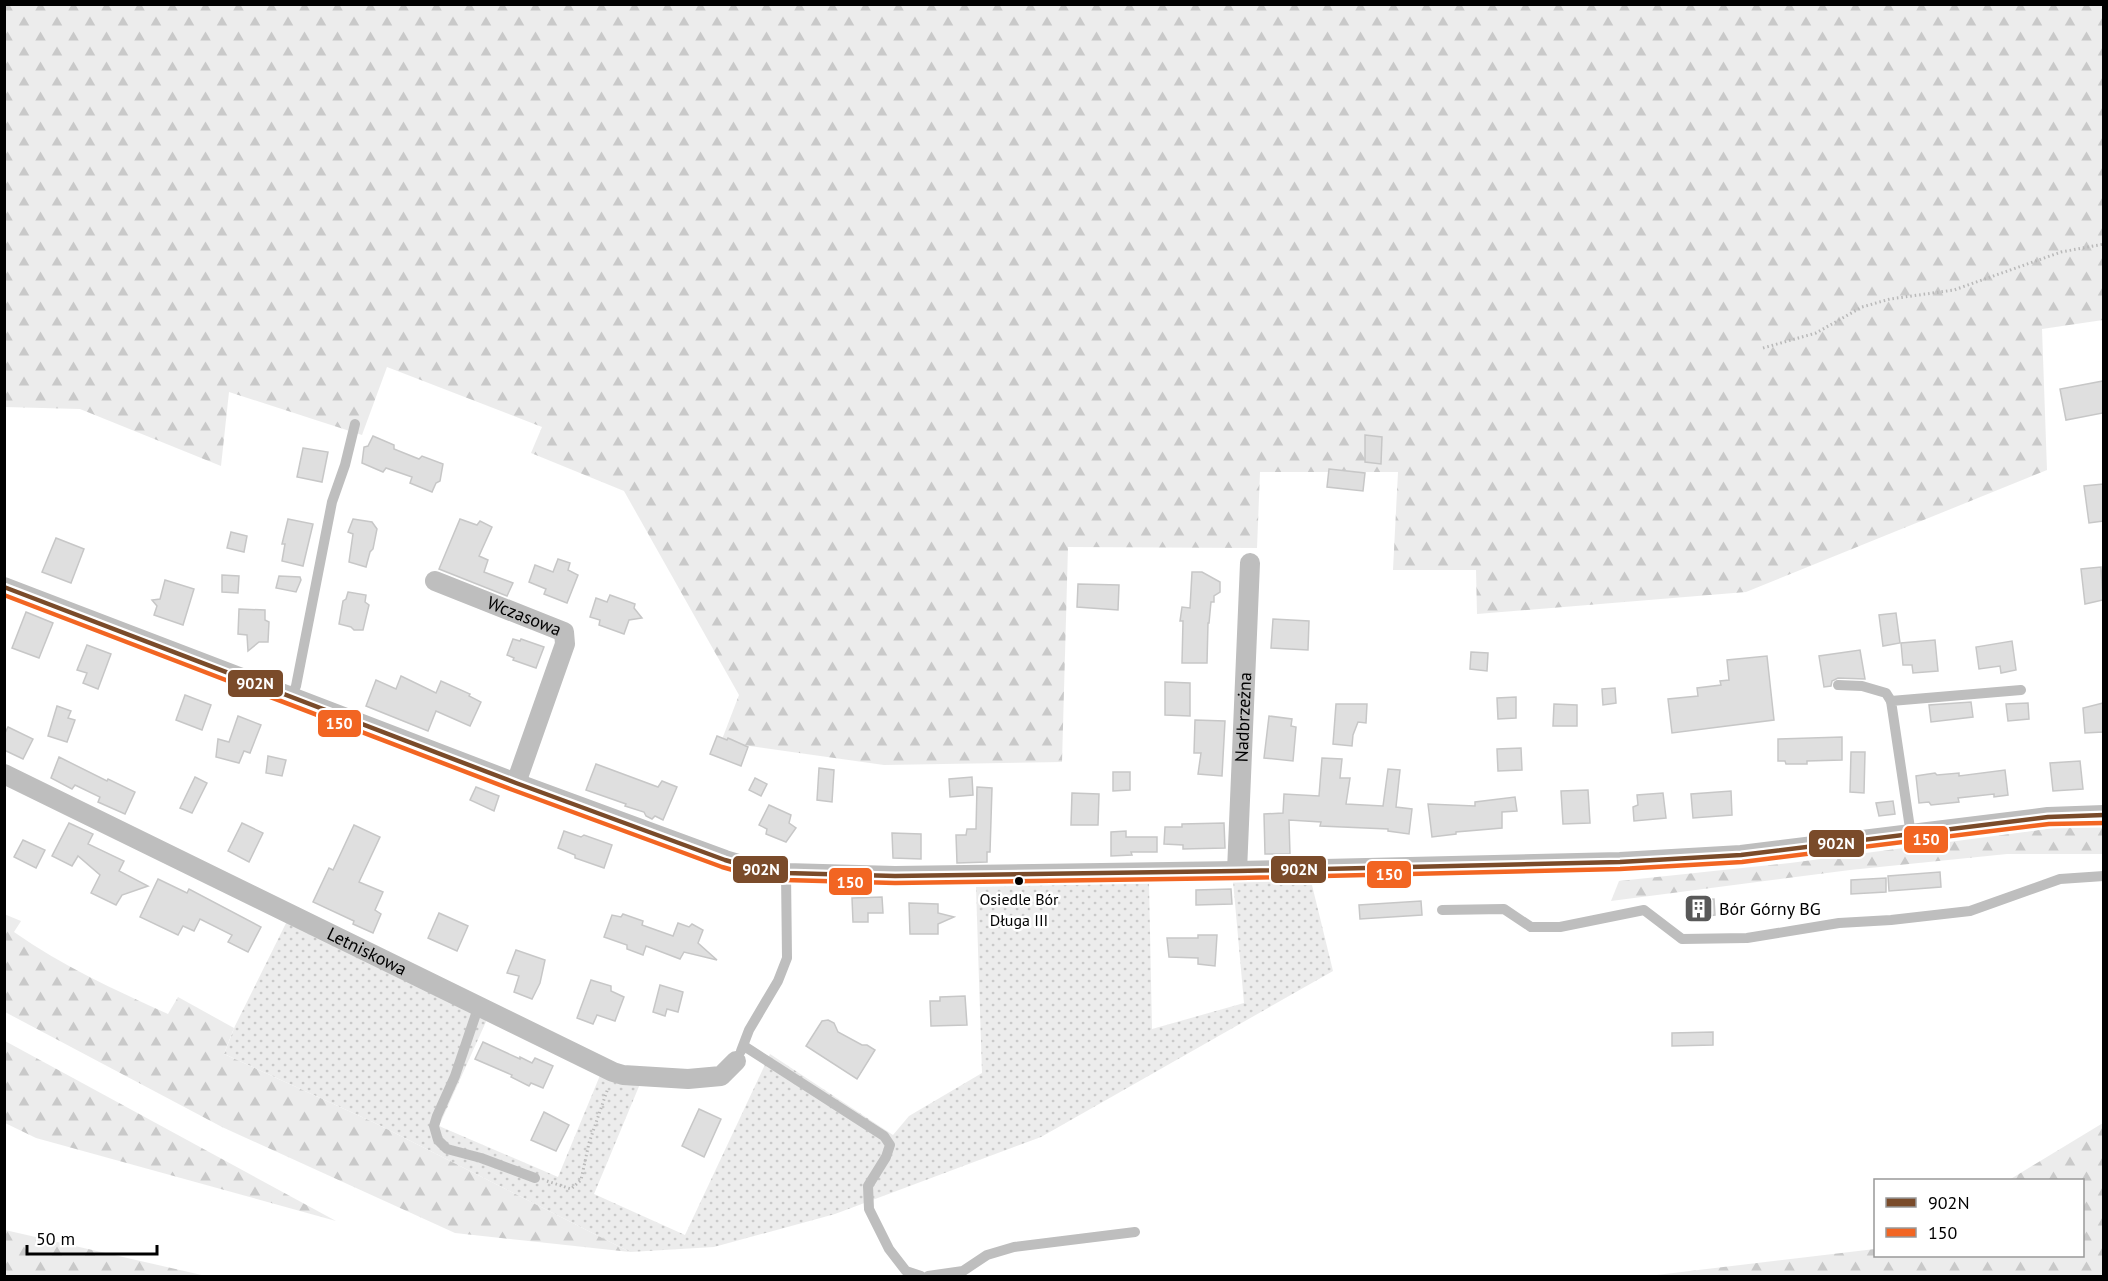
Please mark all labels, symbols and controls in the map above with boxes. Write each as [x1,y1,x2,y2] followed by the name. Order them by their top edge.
[484,591,565,641] street label: Wczasowa
[227,669,284,698] line badge: 902N
[1230,672,1256,763] street label: Nadbrzeżna
[236,673,274,693] text: 902N
[317,709,362,738] line badge: 150
[325,713,353,733] text: 150
[1903,825,1949,854] line badge: 150
[1808,829,1865,858] line badge: 902N
[1912,829,1940,849] text: 150
[1817,833,1855,853] text: 902N
[732,855,789,884] line badge: 902N
[1270,855,1327,884] line badge: 902N
[742,859,780,879] text: 902N
[1280,859,1318,879] text: 902N
[1366,860,1412,889] line badge: 150
[1375,864,1403,884] text: 150
[828,867,873,896] line badge: 150
[836,872,864,892] text: 150
[1013,875,1025,887] marker: Osiedle Bór Długa III
[979,889,1059,930] place label: Osiedle Bór Długa III
[1682,893,1714,925] building icon: Bór Górny BG
[1719,897,1821,920] place label: Bór Górny BG
[324,922,411,980] street label: Letniskowa
[1874,1179,2084,1257] legend
[1928,1191,1970,1214] text: 902N
[27,1218,158,1256] scale bar
[1928,1221,1958,1244] text: 150
[36,1227,75,1250] text: 50 m

